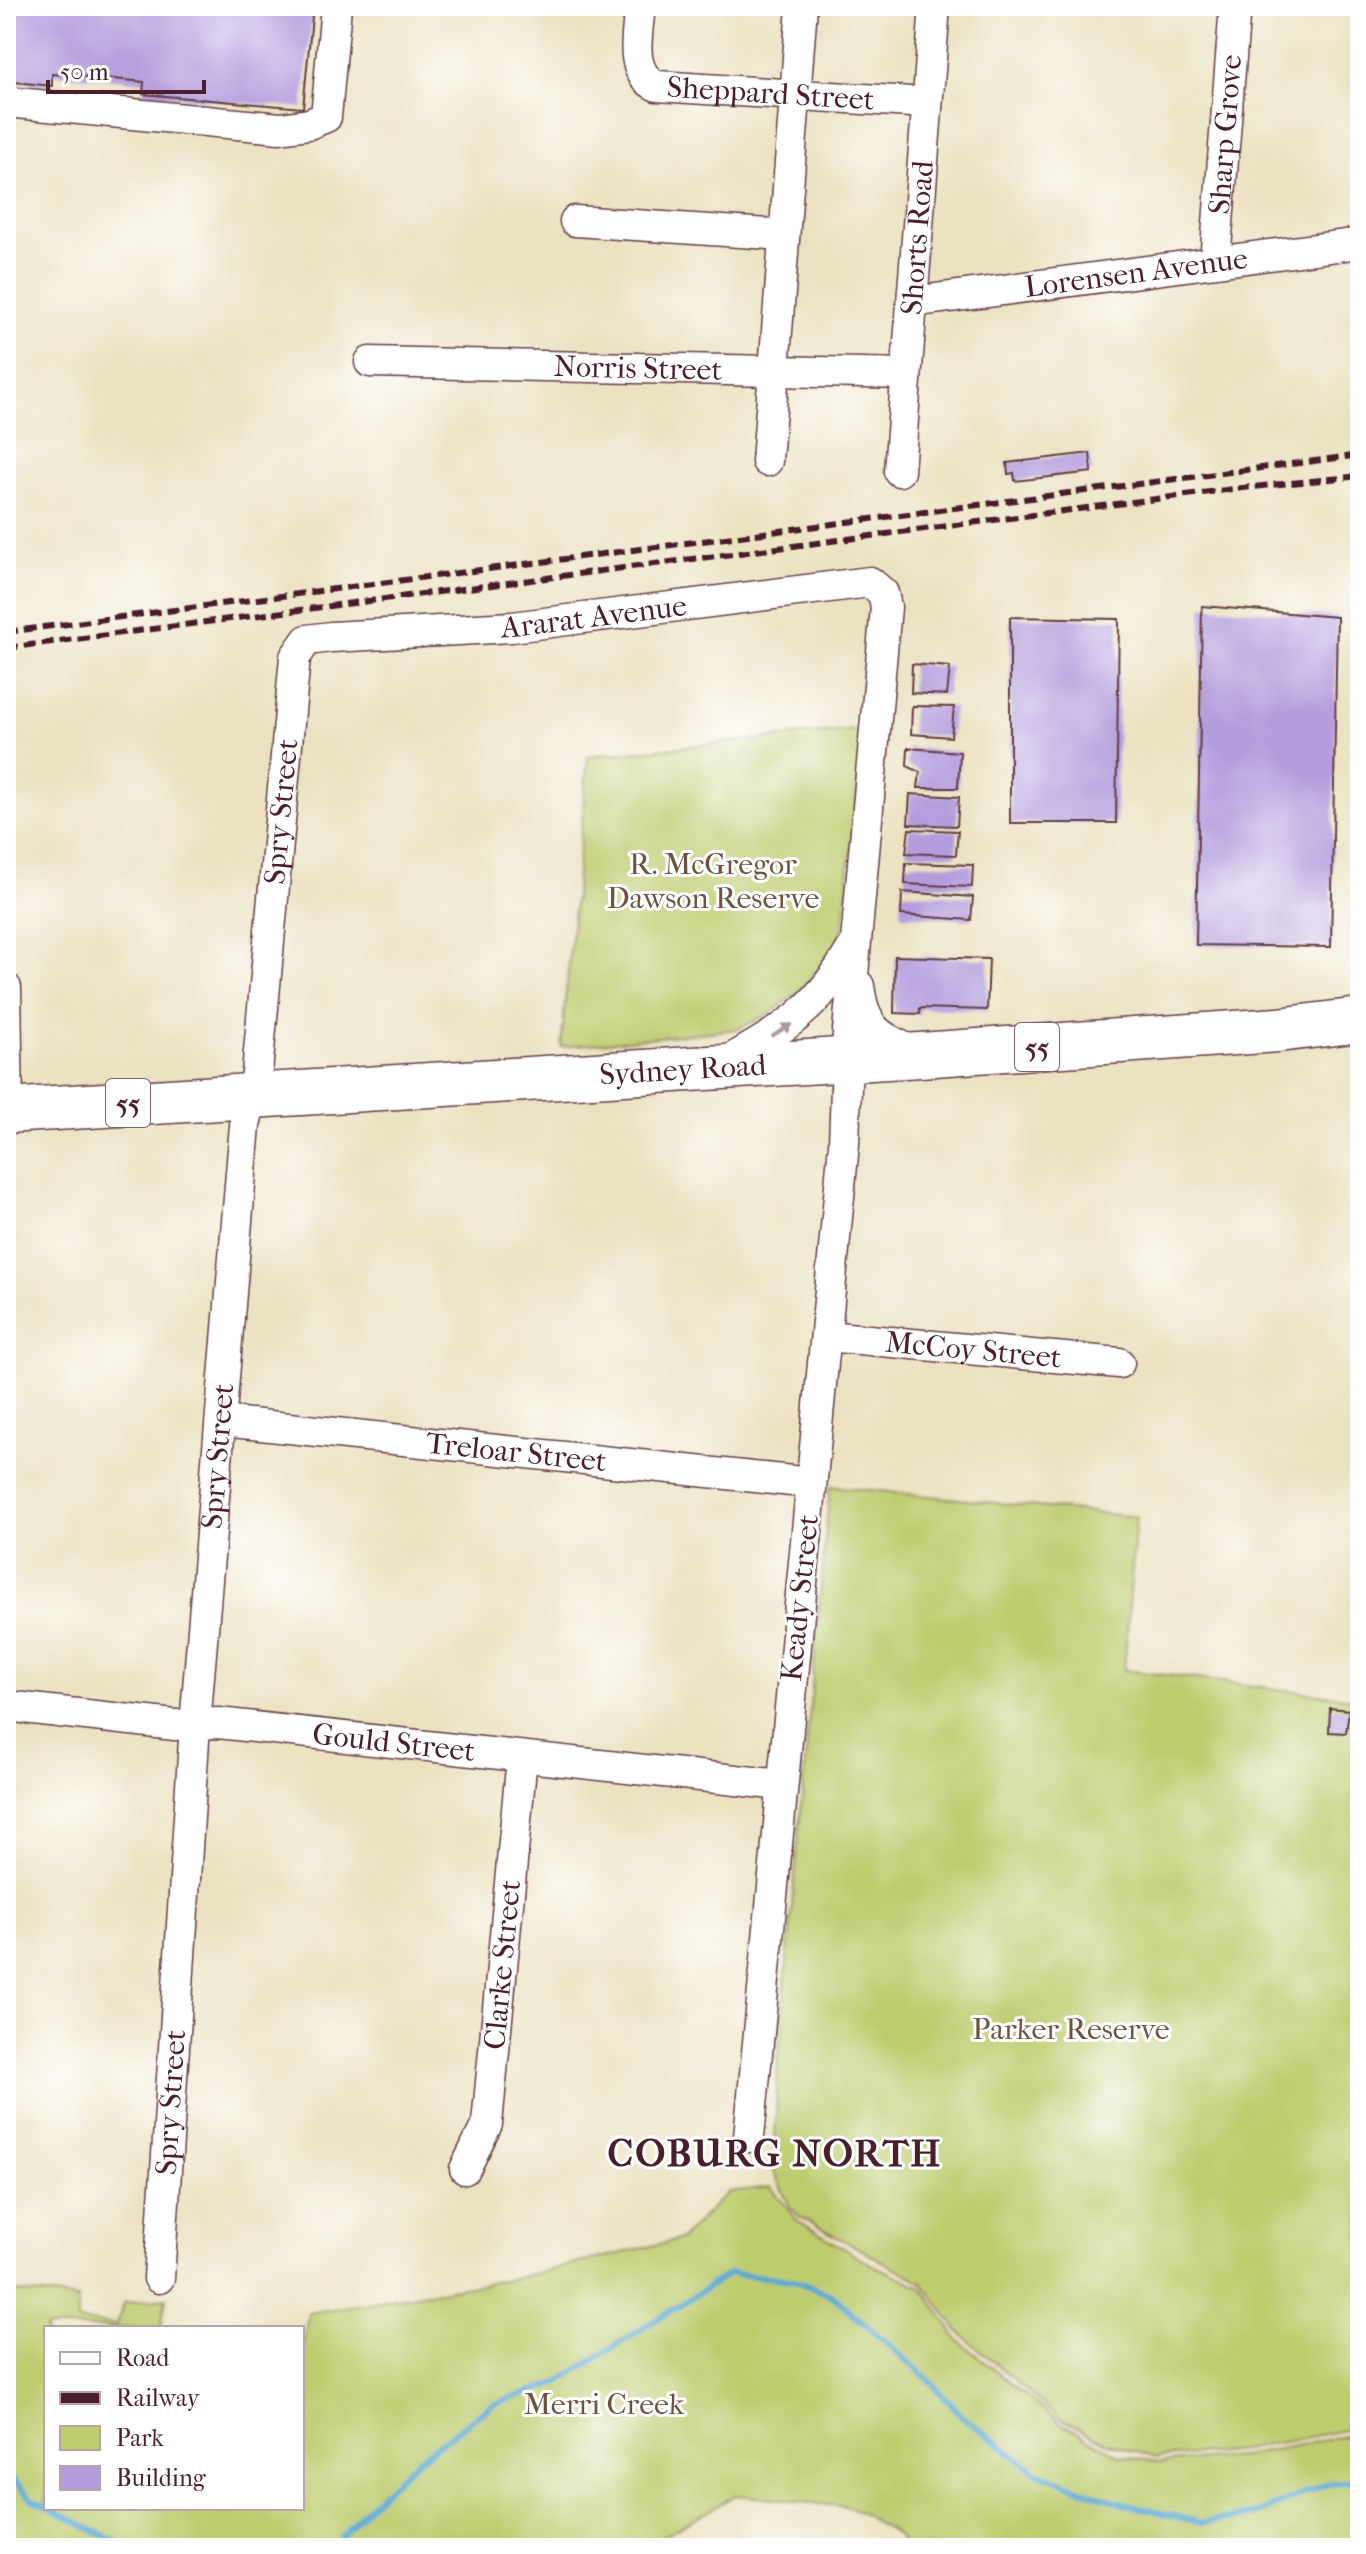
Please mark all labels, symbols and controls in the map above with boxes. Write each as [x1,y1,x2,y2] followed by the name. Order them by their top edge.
[48,44,204,94] scale bar
[1201,53,1249,216] street label: Sharp Grove
[60,58,109,86] text: 50 m
[666,69,876,117] street label: Sheppard Street
[894,158,941,316] street label: Shorts Road
[1022,240,1250,305] street label: Lorensen Avenue
[553,349,723,387] street label: Norris Street
[499,588,689,645] street label: Ararat Avenue
[257,737,305,886] street label: Spry Street
[607,847,819,916] park label: R. McGregor Dawson Reserve
[771,1023,792,1038] one-way arrow
[1015,1023,1059,1071] road number: 55
[598,1047,768,1092] street label: Sydney Road
[106,1079,150,1127] road number: 55
[884,1324,1063,1375] street label: McCoy Street
[194,1382,241,1530] street label: Spry Street
[425,1425,609,1479] street label: Treloar Street
[774,1513,826,1683] street label: Keady Street
[311,1716,477,1769] street label: Gould Street
[477,1878,528,2051] street label: Clarke Street
[972,2012,1170,2047] park label: Parker Reserve
[148,2028,193,2176] street label: Spry Street
[608,2131,942,2176] district label: COBURG NORTH
[44,2326,304,2510] legend
[116,2344,170,2372] text: Road
[116,2384,201,2412] text: Railway
[524,2387,685,2422] park label: Merri Creek
[116,2424,164,2452] text: Park
[116,2464,207,2492] text: Building

